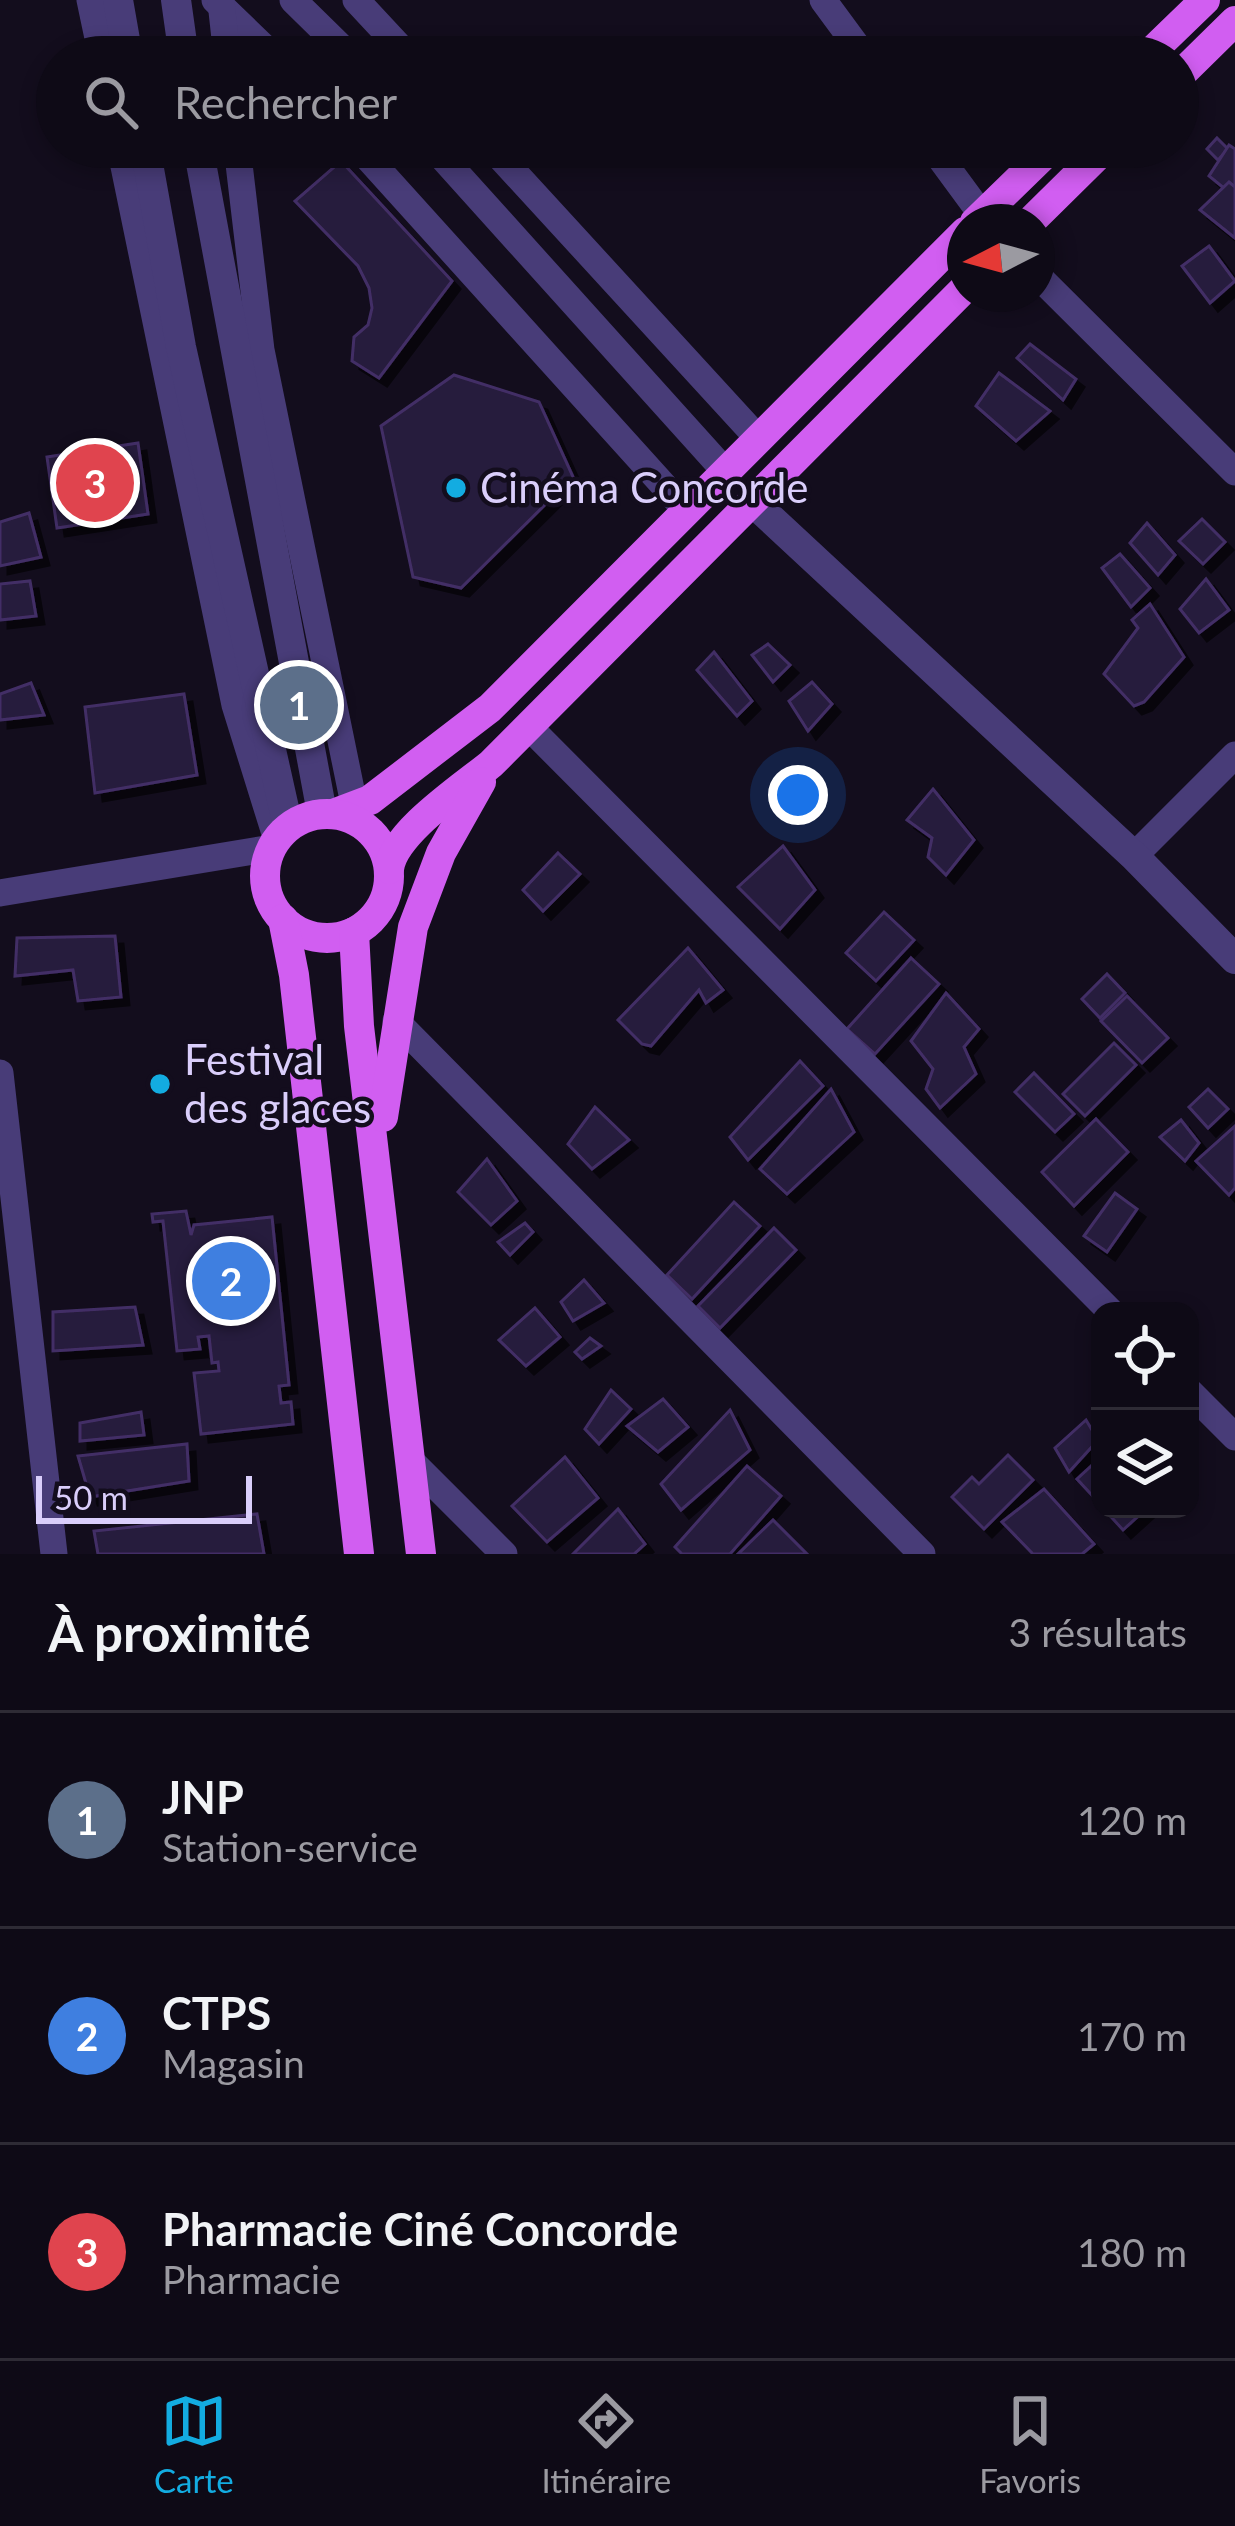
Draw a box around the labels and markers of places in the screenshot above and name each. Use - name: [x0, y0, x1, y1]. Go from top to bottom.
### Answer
- pin: 3: [56, 438, 134, 528]
- place label: Cinéma Concorde: [480, 462, 808, 512]
- marker: Cinéma Concorde: [443, 475, 469, 501]
- pin: 1: [260, 660, 338, 750]
- place label: Festival des glaces: [184, 1034, 371, 1132]
- marker: Festival des glaces: [147, 1071, 173, 1097]
- pin: 2: [192, 1236, 270, 1326]

